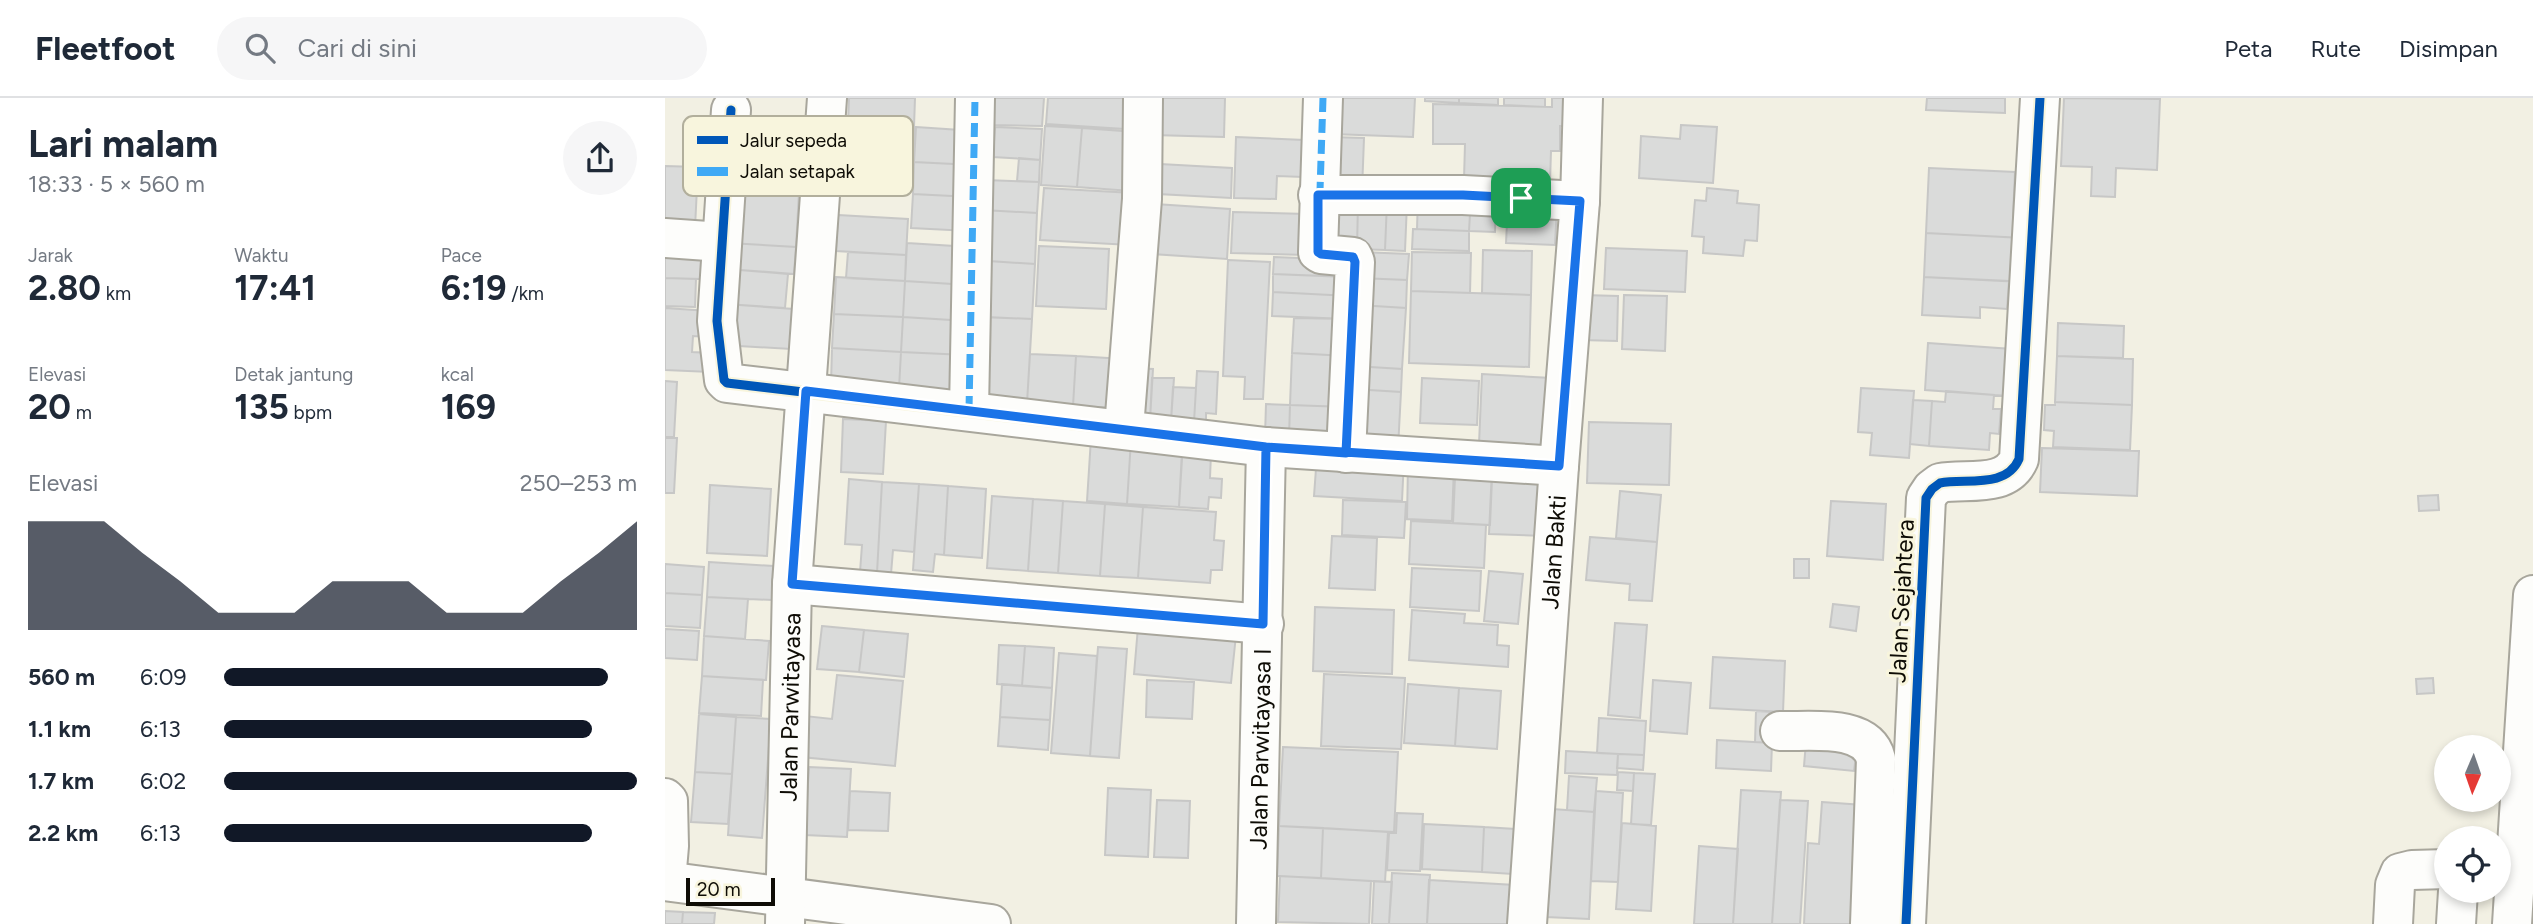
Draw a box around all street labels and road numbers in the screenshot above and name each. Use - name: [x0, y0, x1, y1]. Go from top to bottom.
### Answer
- street label: Jalan Bakti: [1535, 494, 1571, 610]
- street label: Jalan Sejahtera: [1882, 518, 1920, 684]
- street label: Jalan Parwitayasa: [773, 612, 806, 802]
- street label: Jalan Parwitayasa I: [1243, 648, 1276, 850]

